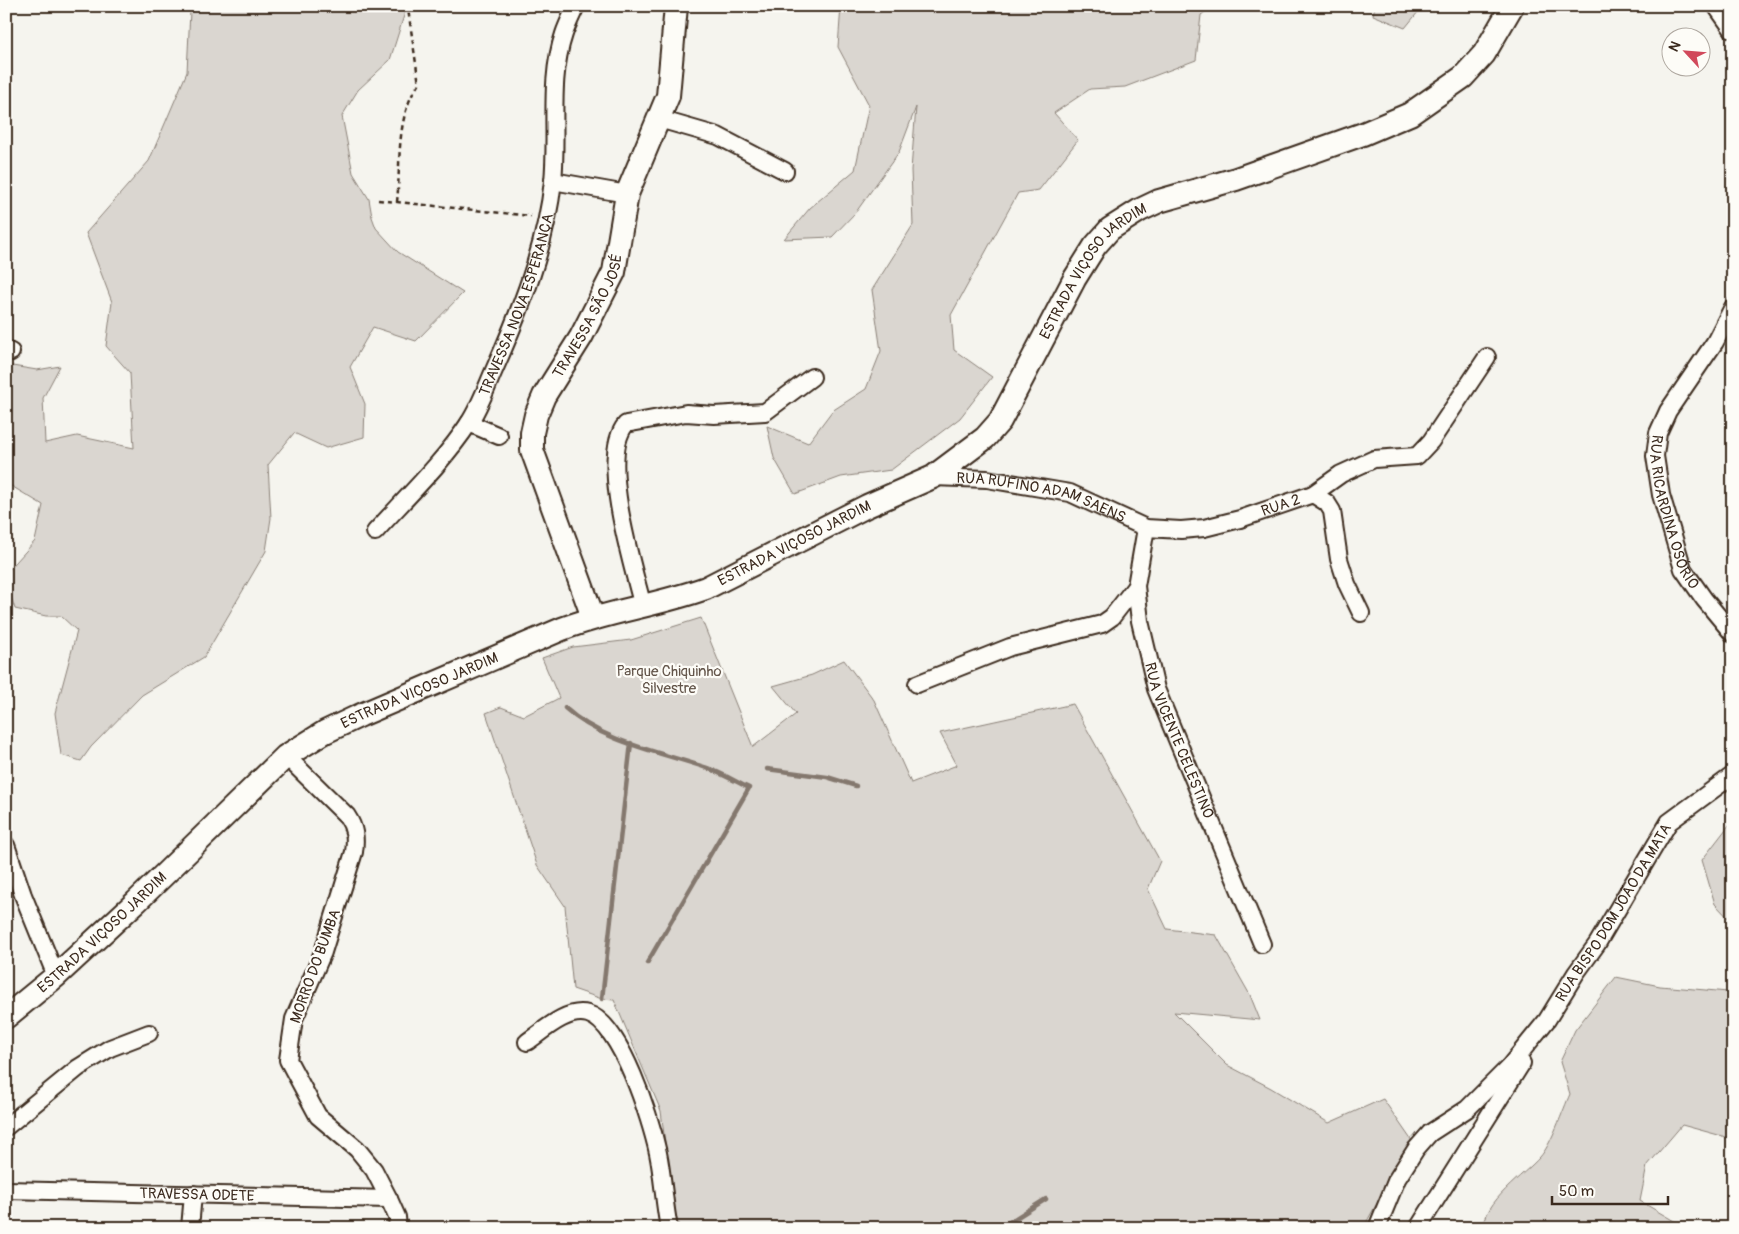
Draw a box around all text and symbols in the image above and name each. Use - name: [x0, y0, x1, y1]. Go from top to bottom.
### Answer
- north arrow: [1662, 28, 1712, 78]
- text: N: [1665, 39, 1684, 55]
- street label: ESTRADA VIÇOSO JARDIM: [1036, 199, 1150, 343]
- street label: TRAVESSA NOVA ESPERANÇA: [475, 212, 558, 399]
- street label: TRAVESSA SÃO JOSÉ: [549, 252, 627, 382]
- street label: RUA RICARDINA OSÓRIO: [1645, 434, 1703, 593]
- street label: RUA RUFINO ADAM SAENS: [956, 469, 1129, 527]
- street label: RUA 2: [1259, 490, 1303, 521]
- street label: ESTRADA VIÇOSO JARDIM: [715, 496, 874, 590]
- street label: ESTRADA VIÇOSO JARDIM: [338, 648, 501, 733]
- street label: RUA VICENTE CELESTINO: [1140, 661, 1218, 821]
- park label: Parque Chiquinho Silvestre: [616, 662, 722, 698]
- street label: RUA BISPO DOM JOÃO DA MATA: [1552, 820, 1676, 1005]
- street label: ESTRADA VIÇOSO JARDIM: [34, 868, 171, 997]
- street label: MORRO DO BUMBA: [286, 906, 345, 1026]
- scale bar: [1552, 1174, 1668, 1206]
- text: 50 m: [1559, 1182, 1594, 1201]
- street label: TRAVESSA ODETE: [139, 1184, 255, 1206]

